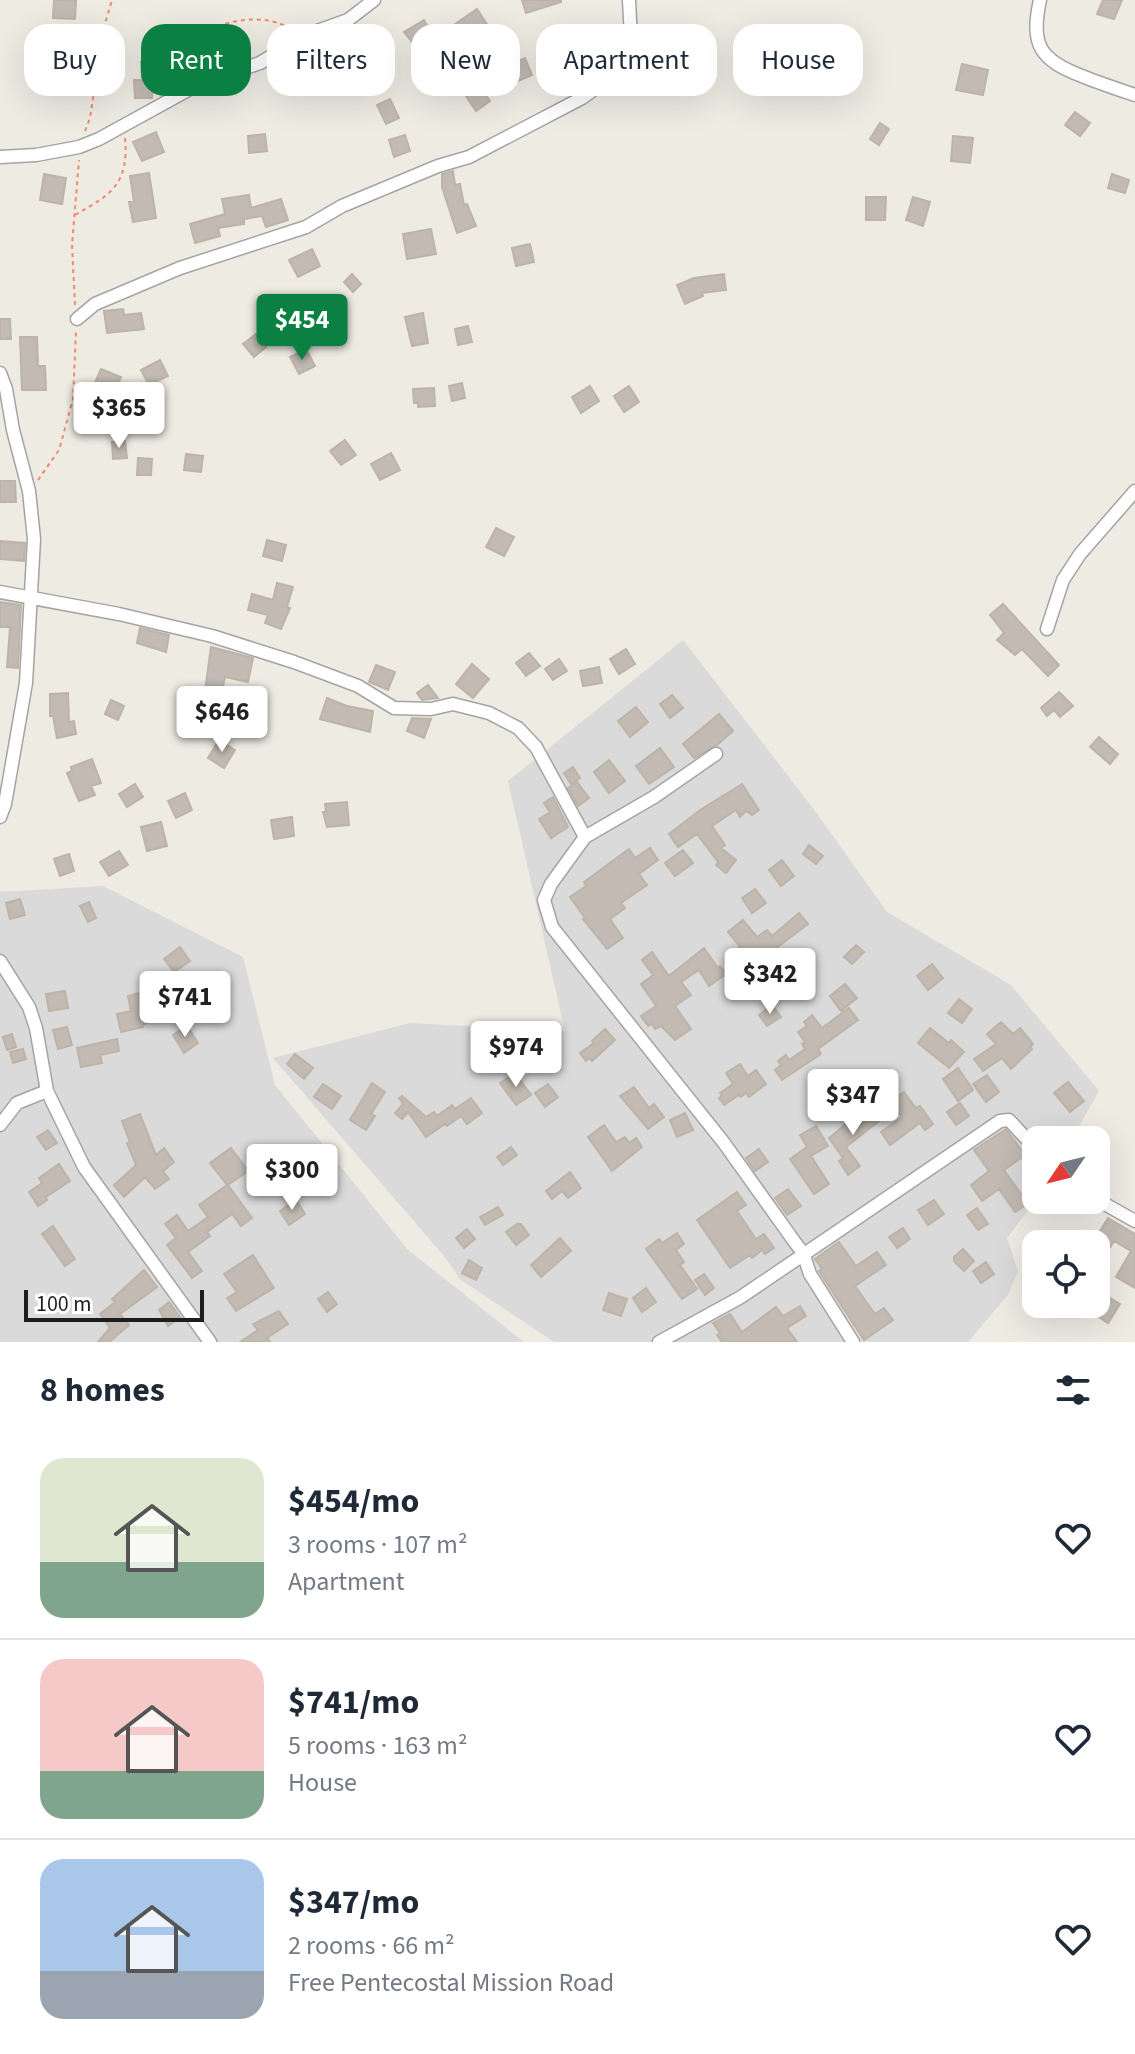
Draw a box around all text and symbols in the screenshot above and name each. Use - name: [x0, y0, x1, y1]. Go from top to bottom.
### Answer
- chip: Buy: [24, 24, 125, 96]
- chip: Rent: [141, 24, 251, 96]
- chip: Filters: [267, 24, 395, 96]
- chip: New: [411, 24, 520, 96]
- chip: Apartment: [536, 24, 717, 96]
- chip: House: [733, 24, 863, 96]
- pin: $454: [255, 294, 349, 362]
- text: $454: [275, 301, 329, 338]
- pin: $365: [72, 382, 166, 450]
- text: $365: [92, 389, 146, 426]
- pin: $646: [175, 686, 269, 754]
- text: $646: [195, 693, 249, 730]
- pin: $342: [723, 948, 817, 1016]
- text: $342: [743, 955, 797, 992]
- pin: $741: [138, 971, 232, 1039]
- text: $741: [158, 978, 212, 1015]
- pin: $974: [469, 1021, 563, 1089]
- text: $974: [489, 1028, 543, 1065]
- pin: $347: [806, 1069, 900, 1137]
- text: $347: [826, 1076, 880, 1113]
- north arrow: [1022, 1126, 1110, 1214]
- map controls: [1022, 1126, 1110, 1318]
- pin: $300: [245, 1144, 339, 1212]
- text: $300: [265, 1151, 319, 1188]
- button: locate: [1022, 1230, 1110, 1318]
- scale bar: [24, 1286, 204, 1322]
- text: 100 m: [36, 1288, 91, 1320]
- text: 8 homes: [40, 1366, 165, 1415]
- icon: filters: [1051, 1368, 1095, 1412]
- text: $454/mo: [288, 1477, 419, 1526]
- icon: home: [104, 1490, 200, 1586]
- icon: heart: [1051, 1516, 1095, 1560]
- text: 3 rooms · 107 m²: [288, 1526, 467, 1563]
- text: Apartment: [288, 1563, 405, 1600]
- text: $741/mo: [288, 1678, 419, 1727]
- icon: home: [104, 1691, 200, 1787]
- icon: heart: [1051, 1717, 1095, 1761]
- text: 5 rooms · 163 m²: [288, 1727, 467, 1764]
- text: House: [288, 1764, 357, 1801]
- text: $347/mo: [288, 1878, 419, 1927]
- icon: home: [104, 1891, 200, 1987]
- icon: heart: [1051, 1917, 1095, 1961]
- text: 2 rooms · 66 m²: [288, 1927, 455, 1964]
- text: Free Pentecostal Mission Road: [288, 1964, 614, 2001]

